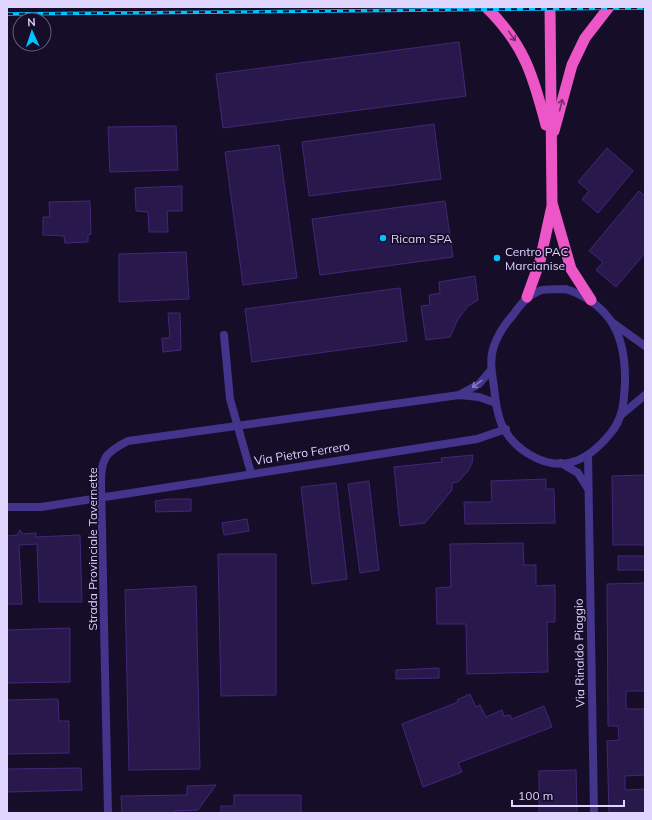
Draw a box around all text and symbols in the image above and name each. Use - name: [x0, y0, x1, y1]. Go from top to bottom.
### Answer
- north arrow: [12, 12, 52, 52]
- text: N: [27, 15, 36, 29]
- one-way arrow: [508, 30, 516, 41]
- one-way arrow: [558, 99, 566, 112]
- place label: Ricam SPA: [391, 231, 452, 246]
- marker: Ricam SPA: [378, 233, 388, 243]
- place label: Centro PAC Marcianise: [505, 244, 569, 273]
- marker: Centro PAC Marcianise: [492, 253, 502, 263]
- one-way arrow: [471, 380, 482, 388]
- street label: Via Pietro Ferrero: [253, 438, 351, 468]
- street label: Strada Provinciale Tavernette: [85, 467, 100, 631]
- street label: Via Rinaldo Piaggio: [571, 598, 587, 708]
- scale bar: [512, 782, 624, 808]
- text: 100 m: [518, 788, 553, 803]

